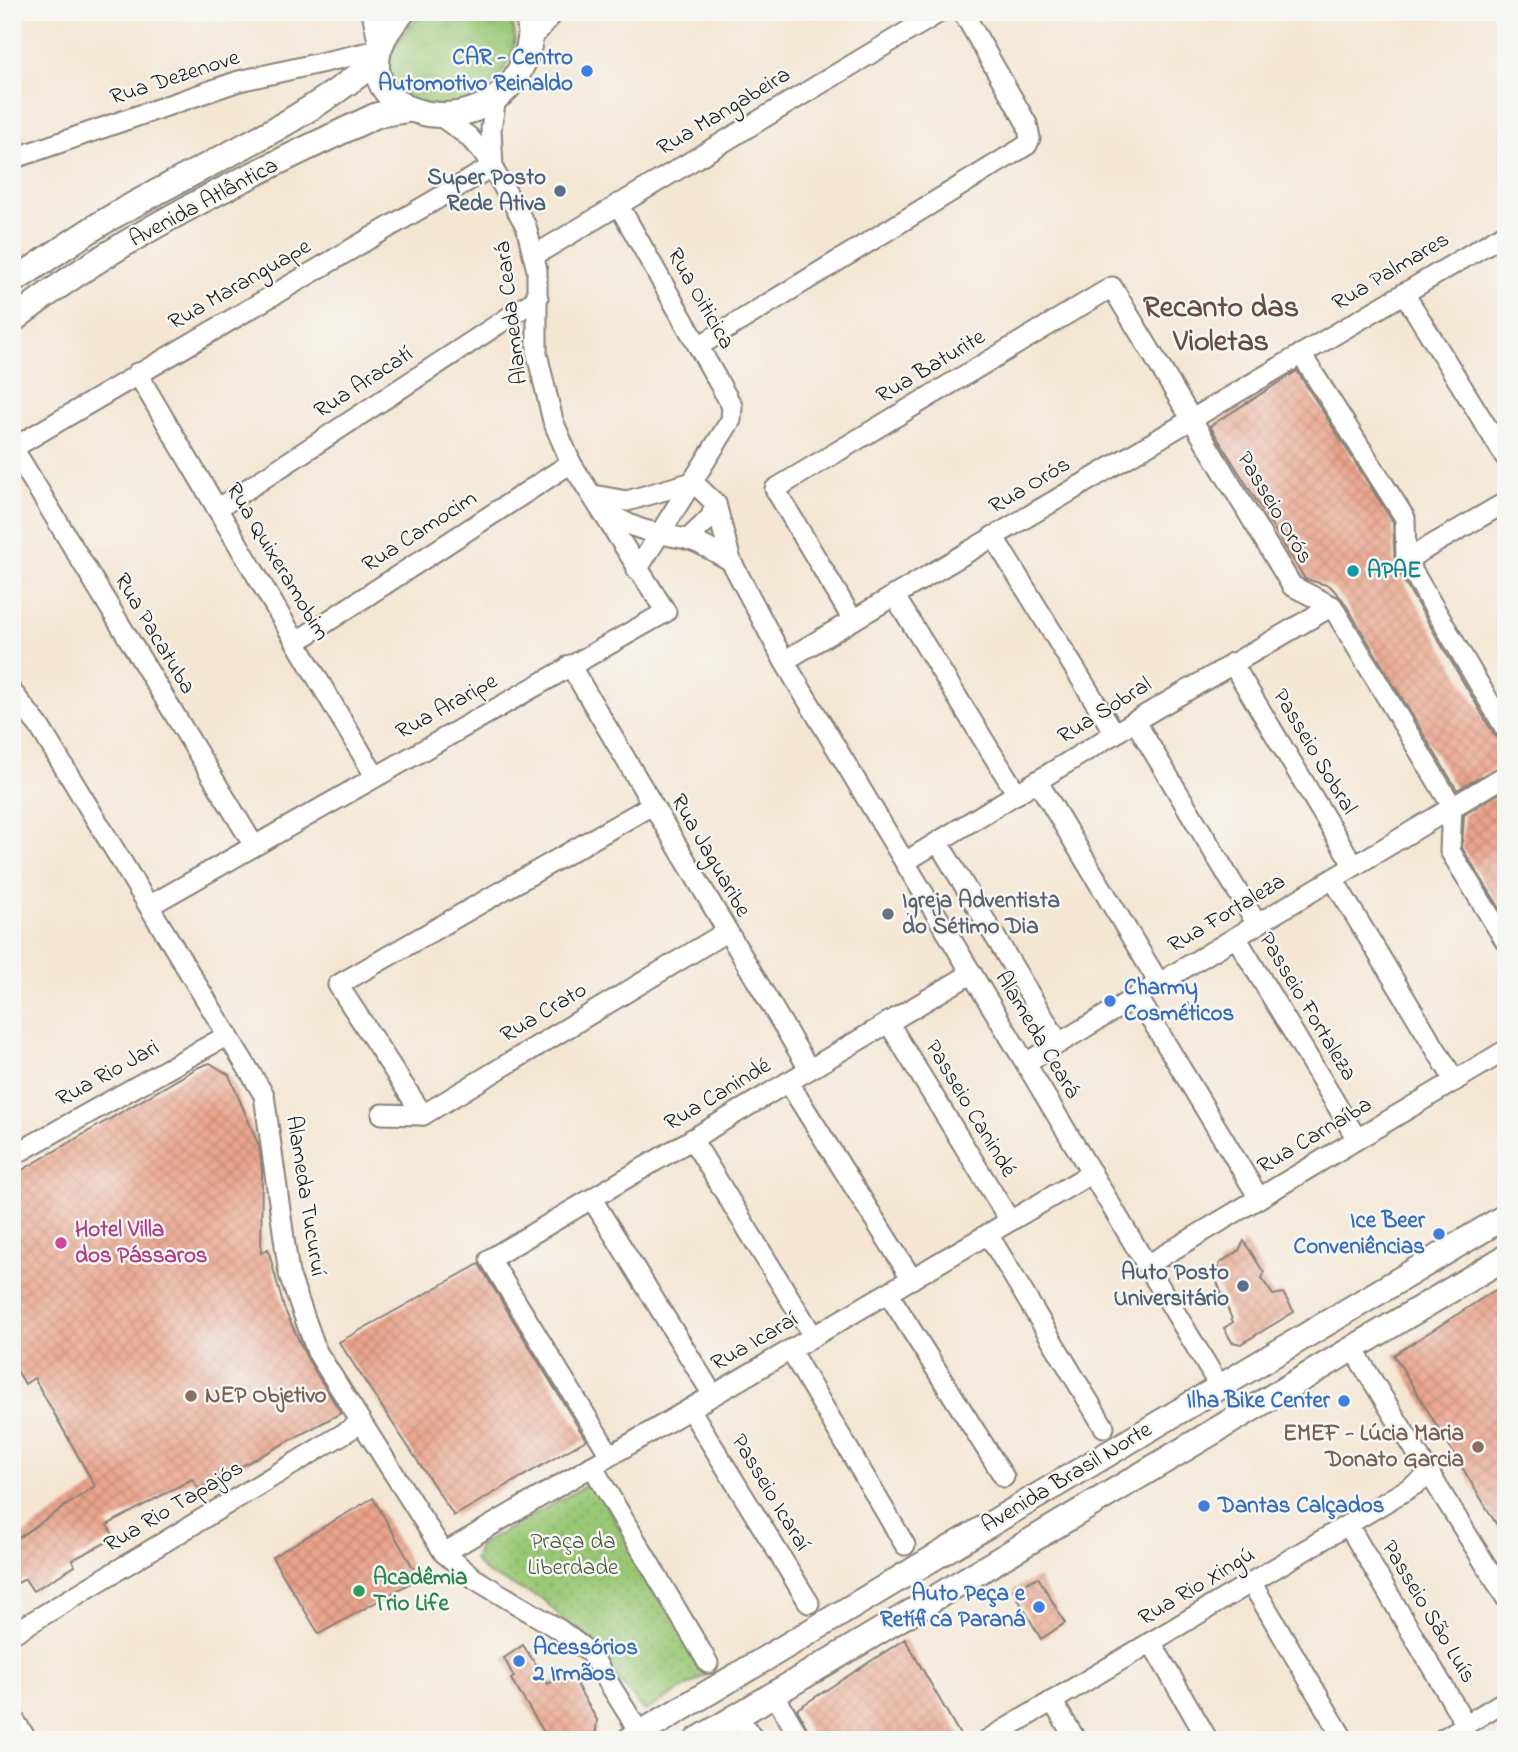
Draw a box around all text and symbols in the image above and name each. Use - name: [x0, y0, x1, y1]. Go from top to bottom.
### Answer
- street label: Rua Dezenove: [106, 41, 245, 114]
- place label: CAR - Centro Automotivo Reinaldo: [378, 42, 573, 101]
- street label: Rua Mangabeira: [651, 59, 798, 166]
- marker: CAR - Centro Automotivo Reinaldo: [579, 63, 595, 79]
- street label: Avenida Atlântica: [124, 150, 284, 256]
- place label: Super Posto Rede Ativa: [427, 162, 546, 221]
- marker: Super Posto Rede Ativa: [552, 183, 568, 199]
- street label: Rua Palmares: [1326, 224, 1456, 320]
- street label: Rua Maranguape: [163, 230, 319, 340]
- street label: Alameda Ceará: [487, 239, 537, 386]
- street label: Rua Oiticica: [658, 242, 742, 356]
- district label: Recanto das Violetas: [1143, 287, 1299, 365]
- street label: Rua Baturite: [870, 321, 992, 413]
- street label: Rua Aracatí: [308, 339, 420, 427]
- street label: Passeio Orós: [1227, 446, 1321, 570]
- street label: Rua Orós: [983, 449, 1077, 523]
- street label: Rua Quixeramobim: [217, 477, 337, 647]
- street label: Rua Camocim: [356, 482, 484, 582]
- place label: APAE: [1367, 555, 1421, 588]
- marker: APAE: [1345, 563, 1361, 579]
- street label: Rua Pacatuba: [105, 567, 203, 701]
- street label: Rua Araripe: [390, 665, 504, 749]
- street label: Rua Sobral: [1051, 669, 1159, 753]
- street label: Passeio Sobral: [1263, 683, 1365, 821]
- street label: Rua Jaguaribe: [661, 788, 759, 925]
- street label: Rua Fortaleza: [1162, 866, 1292, 962]
- place label: Igreja Adventista do Sétimo Dia: [902, 885, 1060, 944]
- marker: Igreja Adventista do Sétimo Dia: [880, 906, 896, 922]
- street label: Passeio Fortaleza: [1250, 926, 1364, 1088]
- street label: Alameda Ceará: [986, 965, 1088, 1105]
- place label: Charmy Cosméticos: [1124, 972, 1234, 1031]
- street label: Rua Crato: [494, 974, 594, 1052]
- marker: Charmy Cosméticos: [1102, 993, 1118, 1009]
- street label: Rua Rio Jari: [50, 1032, 166, 1116]
- street label: Passeio Canindé: [916, 1034, 1024, 1185]
- street label: Rua Canindé: [658, 1050, 778, 1140]
- street label: Rua Carnaíba: [1251, 1089, 1379, 1183]
- street label: Alameda Tucuruí: [276, 1113, 334, 1279]
- place label: Ice Beer Conveniências: [1294, 1205, 1426, 1264]
- place label: Hotel Villa dos Pássaros: [75, 1214, 208, 1273]
- marker: Ice Beer Conveniências: [1431, 1226, 1447, 1242]
- marker: Hotel Villa dos Pássaros: [53, 1235, 69, 1251]
- place label: Auto Posto Universitário: [1114, 1257, 1229, 1316]
- marker: Auto Posto Universitário: [1235, 1278, 1251, 1294]
- street label: Rua Icaraí: [705, 1304, 805, 1380]
- place label: NEP Objetivo: [205, 1380, 327, 1413]
- place label: Ilha Bike Center: [1186, 1385, 1331, 1418]
- marker: NEP Objetivo: [183, 1388, 199, 1404]
- marker: Ilha Bike Center: [1336, 1393, 1352, 1409]
- street label: Avenida Brasil Norte: [975, 1414, 1159, 1542]
- place label: EMEF - Lúcia Maria Donato Garcia: [1283, 1418, 1464, 1477]
- street label: Passeio Icaraí: [722, 1428, 818, 1558]
- marker: EMEF - Lúcia Maria Donato Garcia: [1470, 1439, 1486, 1455]
- street label: Rua Rio Tapajós: [98, 1452, 250, 1562]
- place label: Dantas Calçados: [1217, 1490, 1385, 1523]
- marker: Dantas Calçados: [1196, 1498, 1212, 1514]
- park label: Praça da Liberdade: [528, 1526, 619, 1585]
- street label: Passeio São Luís: [1372, 1534, 1484, 1690]
- street label: Rua Rio Xingú: [1132, 1539, 1262, 1636]
- place label: Acadêmia Trio Life: [373, 1562, 467, 1621]
- place label: Auto Peça e Retífica Paraná: [880, 1578, 1026, 1637]
- marker: Acadêmia Trio Life: [351, 1583, 367, 1599]
- marker: Auto Peça e Retífica Paraná: [1031, 1599, 1047, 1615]
- place label: Acessórios 2 Irmãos: [532, 1632, 638, 1691]
- marker: Acessórios 2 Irmãos: [511, 1653, 527, 1669]

